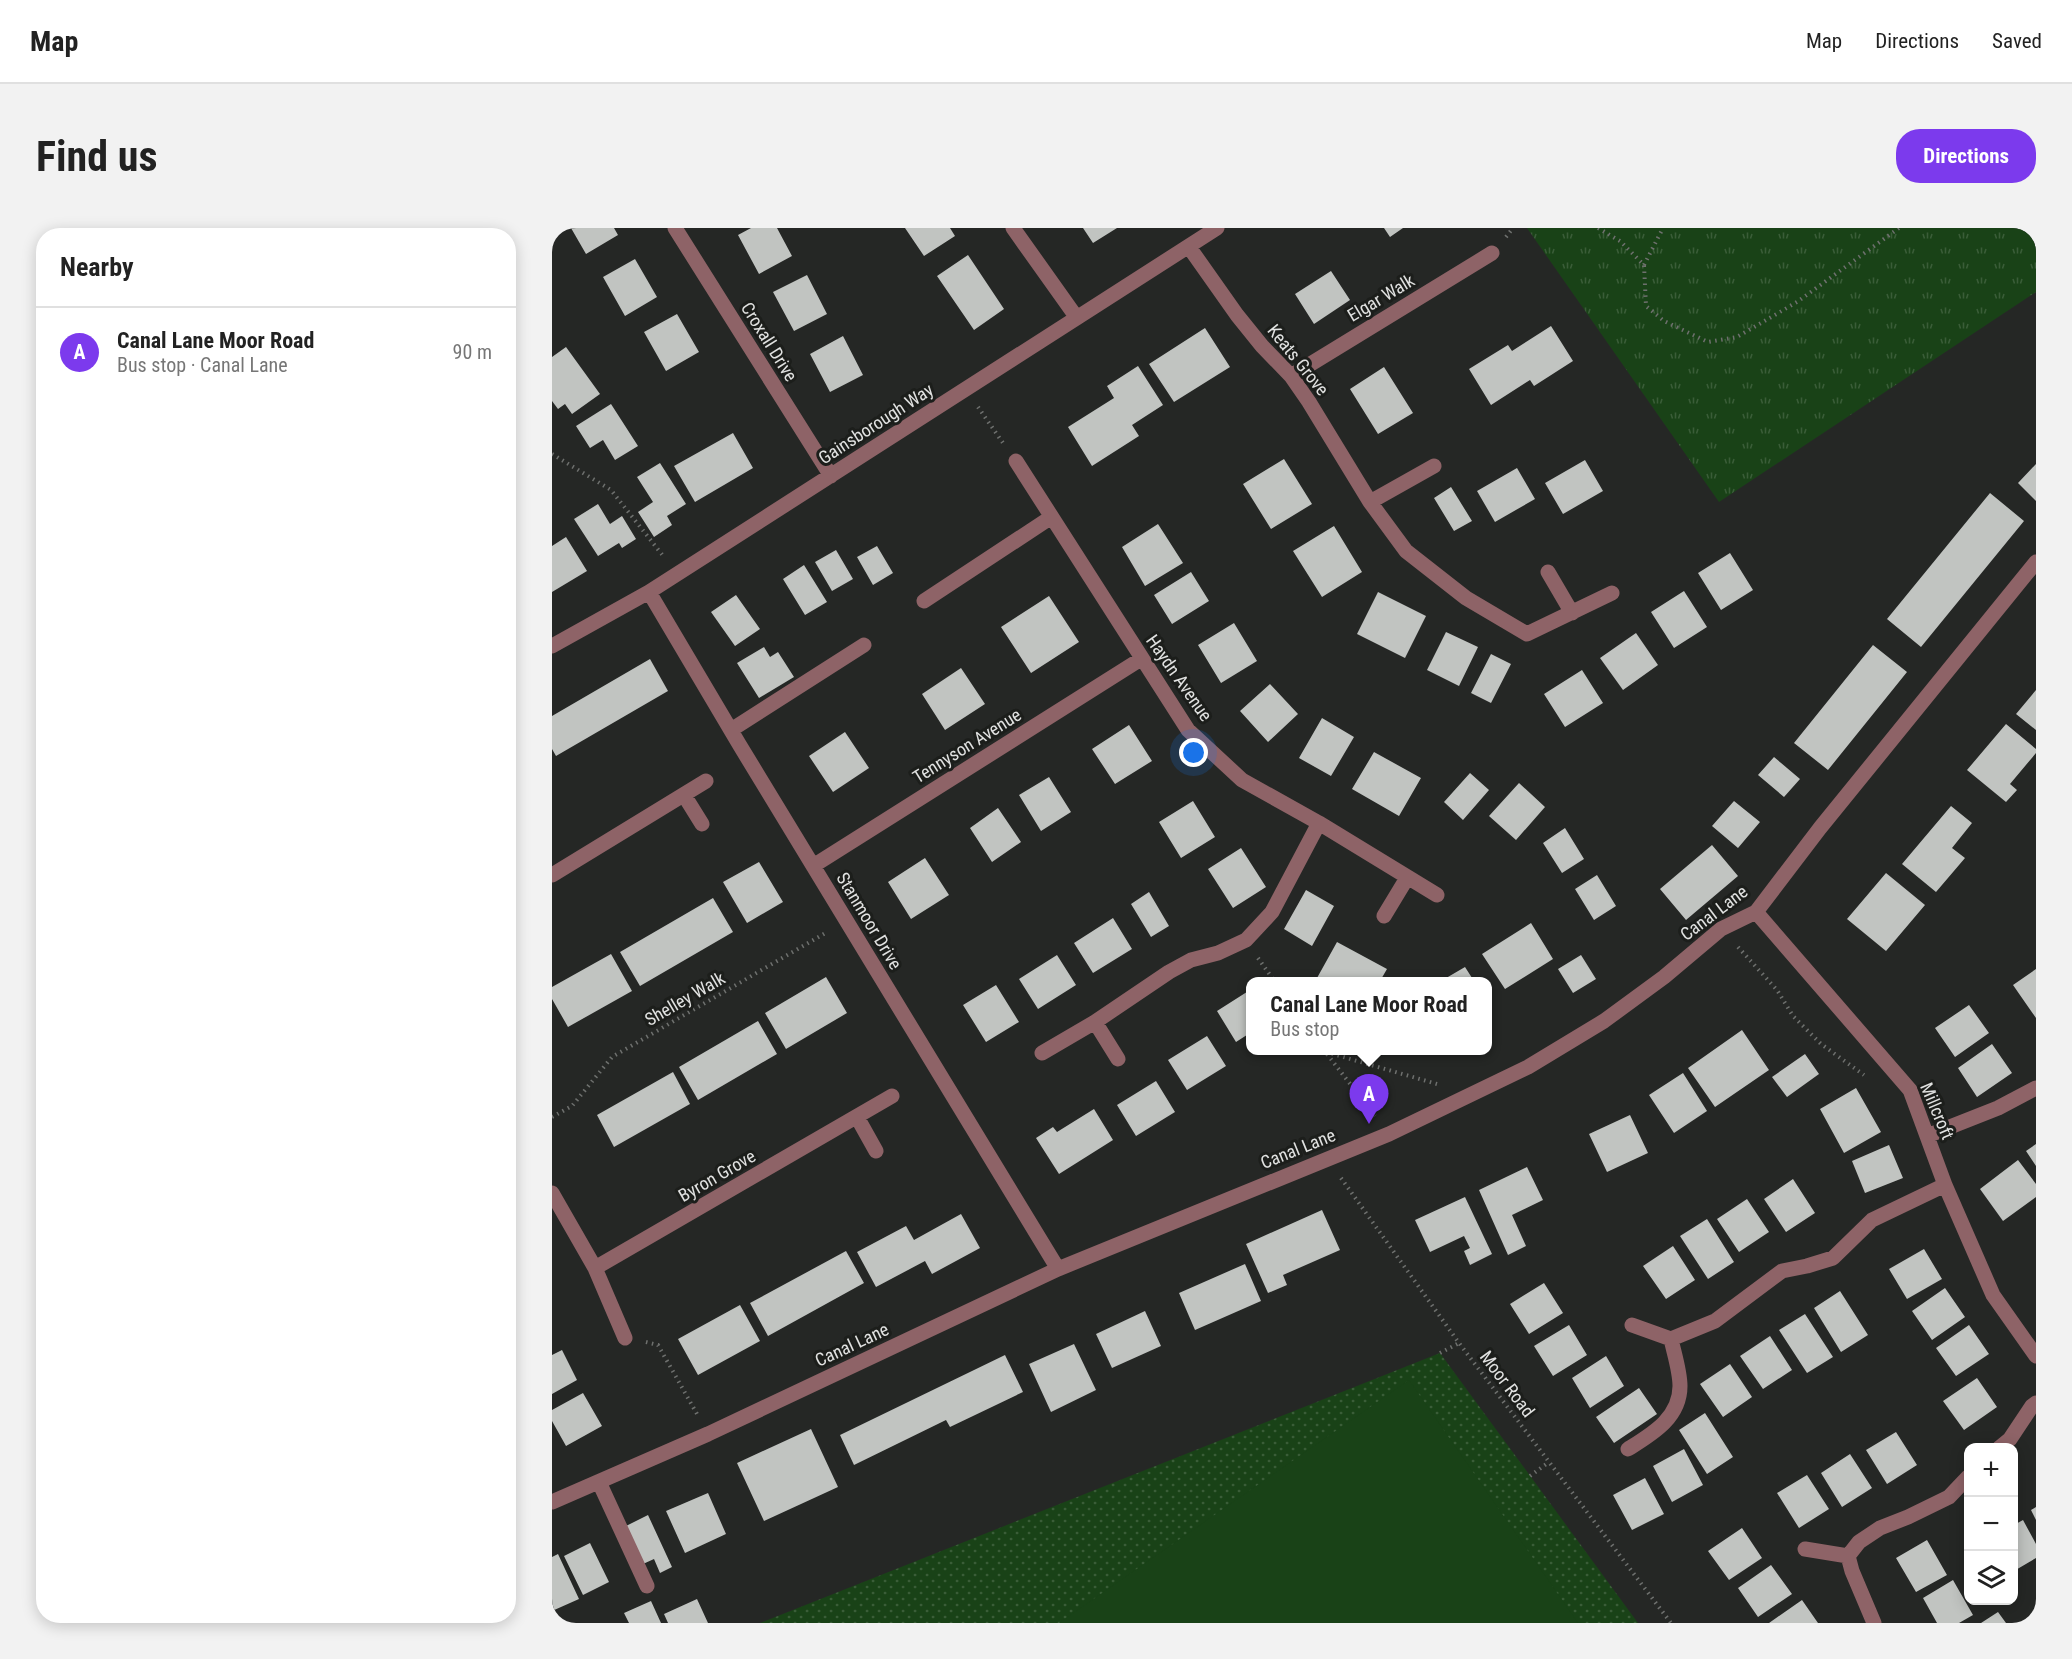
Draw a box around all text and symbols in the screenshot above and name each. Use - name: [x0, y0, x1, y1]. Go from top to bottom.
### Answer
- text: Map: [30, 25, 78, 58]
- text: Map: [1806, 29, 1842, 53]
- text: Directions: [1875, 29, 1959, 53]
- text: Saved: [1992, 29, 2042, 53]
- button: Directions: [1896, 129, 2036, 183]
- text: Find us: [36, 132, 157, 181]
- text: Nearby: [60, 252, 134, 282]
- street label: Elgar Walk: [1343, 269, 1418, 326]
- street label: Croxall Drive: [737, 298, 802, 385]
- street label: Keats Grove: [1263, 320, 1333, 399]
- text: Canal Lane Moor Road: [117, 328, 314, 353]
- text: A: [74, 340, 85, 364]
- text: 90 m: [453, 340, 492, 364]
- text: Bus stop · Canal Lane: [117, 353, 288, 377]
- street label: Gainsborough Way: [814, 378, 937, 468]
- street label: Haydn Avenue: [1142, 630, 1217, 725]
- street label: Tennyson Avenue: [909, 704, 1025, 787]
- your location: [1179, 738, 1208, 767]
- street label: Stanmoor Drive: [832, 869, 907, 973]
- street label: Canal Lane: [1676, 881, 1751, 945]
- street label: Shelley Walk: [641, 967, 729, 1030]
- popup: [1246, 977, 1492, 1055]
- text: Canal Lane Moor Road: [1270, 992, 1468, 1017]
- text: Bus stop: [1270, 1017, 1339, 1041]
- pin: A: [1350, 1074, 1388, 1124]
- street label: Millcroft: [1916, 1079, 1959, 1142]
- street label: Canal Lane: [1257, 1124, 1338, 1173]
- street label: Byron Grove: [675, 1145, 759, 1206]
- street label: Canal Lane: [812, 1318, 892, 1371]
- street label: Moor Road: [1476, 1346, 1539, 1421]
- map controls: [1964, 1443, 2018, 1605]
- button: +: [1964, 1443, 2018, 1497]
- button: −: [1964, 1497, 2018, 1551]
- button: layers: [1964, 1551, 2018, 1605]

